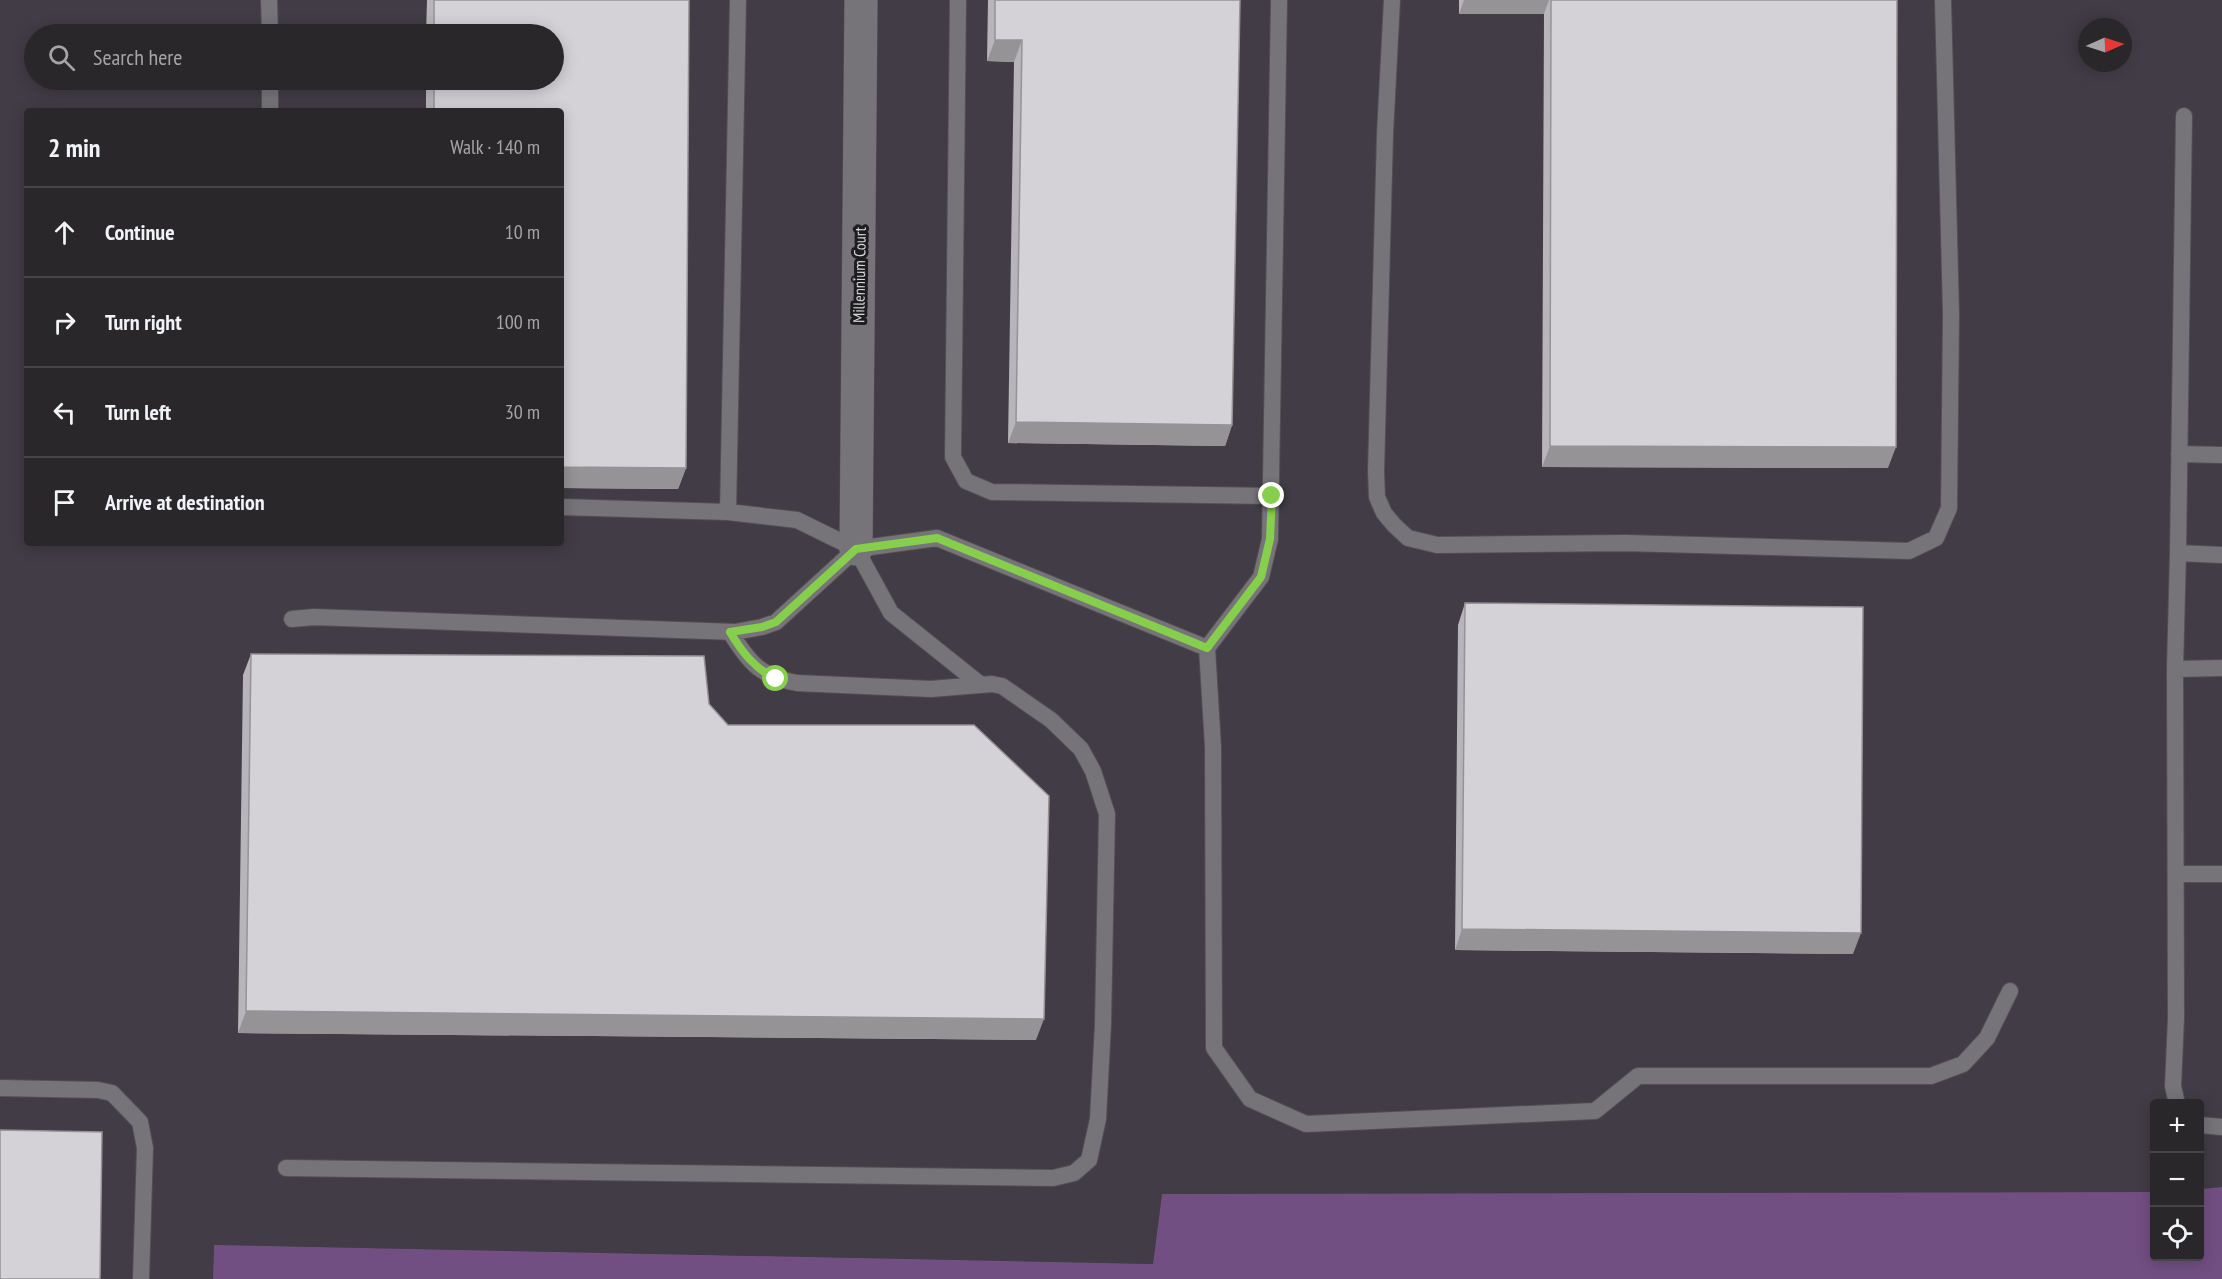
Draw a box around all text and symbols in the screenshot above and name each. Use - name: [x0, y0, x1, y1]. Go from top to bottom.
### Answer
- north arrow: [2078, 18, 2132, 72]
- search box: [24, 24, 564, 90]
- icon: search: [45, 41, 78, 74]
- text: Search here: [93, 43, 182, 71]
- text: 2 min: [48, 131, 101, 164]
- text: Walk · 140 m: [450, 134, 540, 160]
- icon: ahead: [48, 216, 81, 249]
- text: Continue: [105, 218, 175, 246]
- text: 10 m: [505, 219, 540, 245]
- street label: Millennium Court: [848, 226, 870, 323]
- icon: right: [48, 306, 81, 339]
- text: Turn right: [105, 308, 182, 336]
- text: 100 m: [496, 309, 540, 335]
- icon: left: [48, 396, 81, 429]
- text: Turn left: [105, 398, 171, 426]
- text: 30 m: [505, 399, 540, 425]
- route end: [1258, 482, 1284, 508]
- icon: arrive: [48, 486, 81, 519]
- text: Arrive at destination: [105, 488, 265, 516]
- route start: [762, 665, 788, 691]
- map controls: [2150, 1099, 2204, 1261]
- button: +: [2150, 1099, 2204, 1153]
- button: −: [2150, 1153, 2204, 1207]
- button: locate: [2150, 1207, 2204, 1261]

